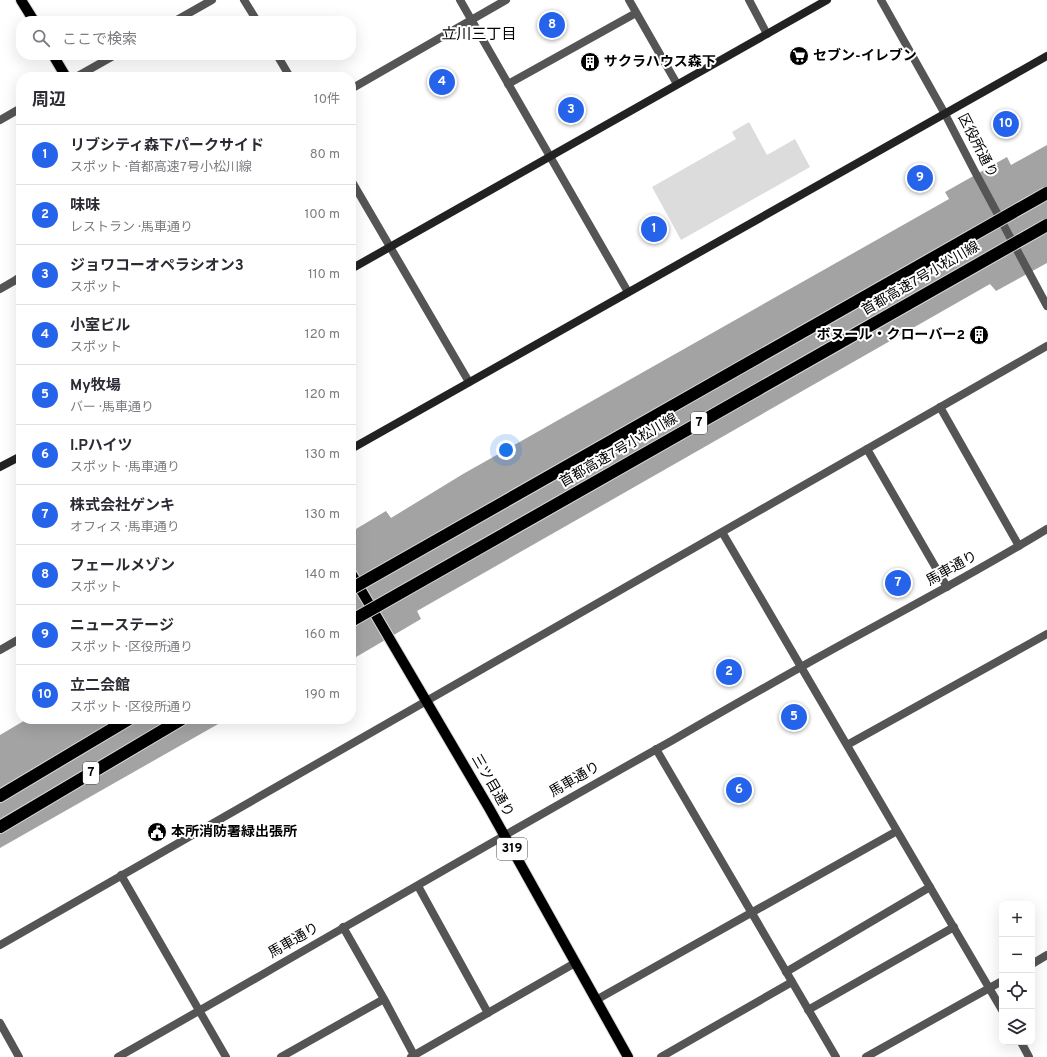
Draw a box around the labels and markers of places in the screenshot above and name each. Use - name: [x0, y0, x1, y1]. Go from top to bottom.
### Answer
- pin: 8: [539, 10, 565, 40]
- supermarket icon: セブン-イレブン: [788, 45, 810, 67]
- place label: セブン-イレブン: [813, 47, 917, 65]
- building icon: サクラハウス森下: [579, 51, 601, 73]
- place label: サクラハウス森下: [604, 54, 716, 71]
- pin: 4: [429, 67, 455, 97]
- pin: 3: [558, 95, 584, 125]
- pin: 10: [993, 109, 1019, 139]
- pin: 9: [907, 163, 933, 193]
- pin: 1: [641, 214, 667, 244]
- building icon: ボヌール・クローバー2: [968, 324, 990, 346]
- place label: ボヌール・クローバー2: [817, 327, 965, 344]
- pin: 7: [885, 568, 911, 598]
- pin: 2: [716, 657, 742, 687]
- pin: 5: [781, 702, 807, 732]
- pin: 6: [726, 775, 752, 805]
- public building icon: 本所消防署緑出張所: [146, 821, 168, 843]
- place label: 本所消防署緑出張所: [171, 824, 297, 841]

